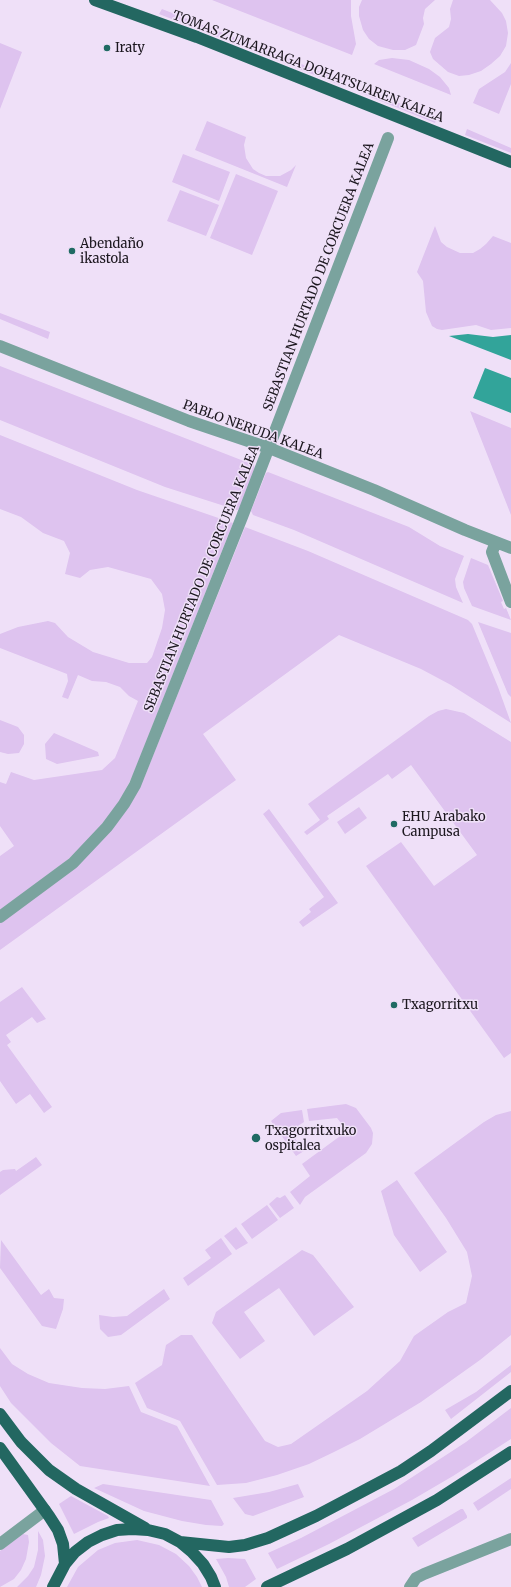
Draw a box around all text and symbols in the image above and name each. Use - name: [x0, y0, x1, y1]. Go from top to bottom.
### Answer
- street label: TOMAS ZUMARRAGA DOHATSUAREN KALEA: [170, 8, 446, 126]
- place label: Iraty: [115, 40, 145, 56]
- marker: Iraty: [102, 43, 112, 53]
- street label: SEBASTIAN HURTADO DE CORCUERA KALEA: [260, 140, 378, 414]
- place label: Abendaño ikastola: [80, 236, 144, 267]
- marker: Abendaño ikastola: [67, 246, 77, 256]
- street label: PABLO NERUDA KALEA: [181, 397, 325, 463]
- street label: SEBASTIAN HURTADO DE CORCUERA KALEA: [141, 443, 263, 715]
- place label: EHU Arabako Campusa: [402, 809, 486, 840]
- marker: EHU Arabako Campusa: [389, 819, 399, 829]
- place label: Txagorritxu: [402, 997, 478, 1013]
- marker: Txagorritxu: [389, 1000, 399, 1010]
- place label: Txagorritxuko ospitalea: [265, 1123, 356, 1154]
- marker: Txagorritxuko ospitalea: [250, 1132, 262, 1144]

